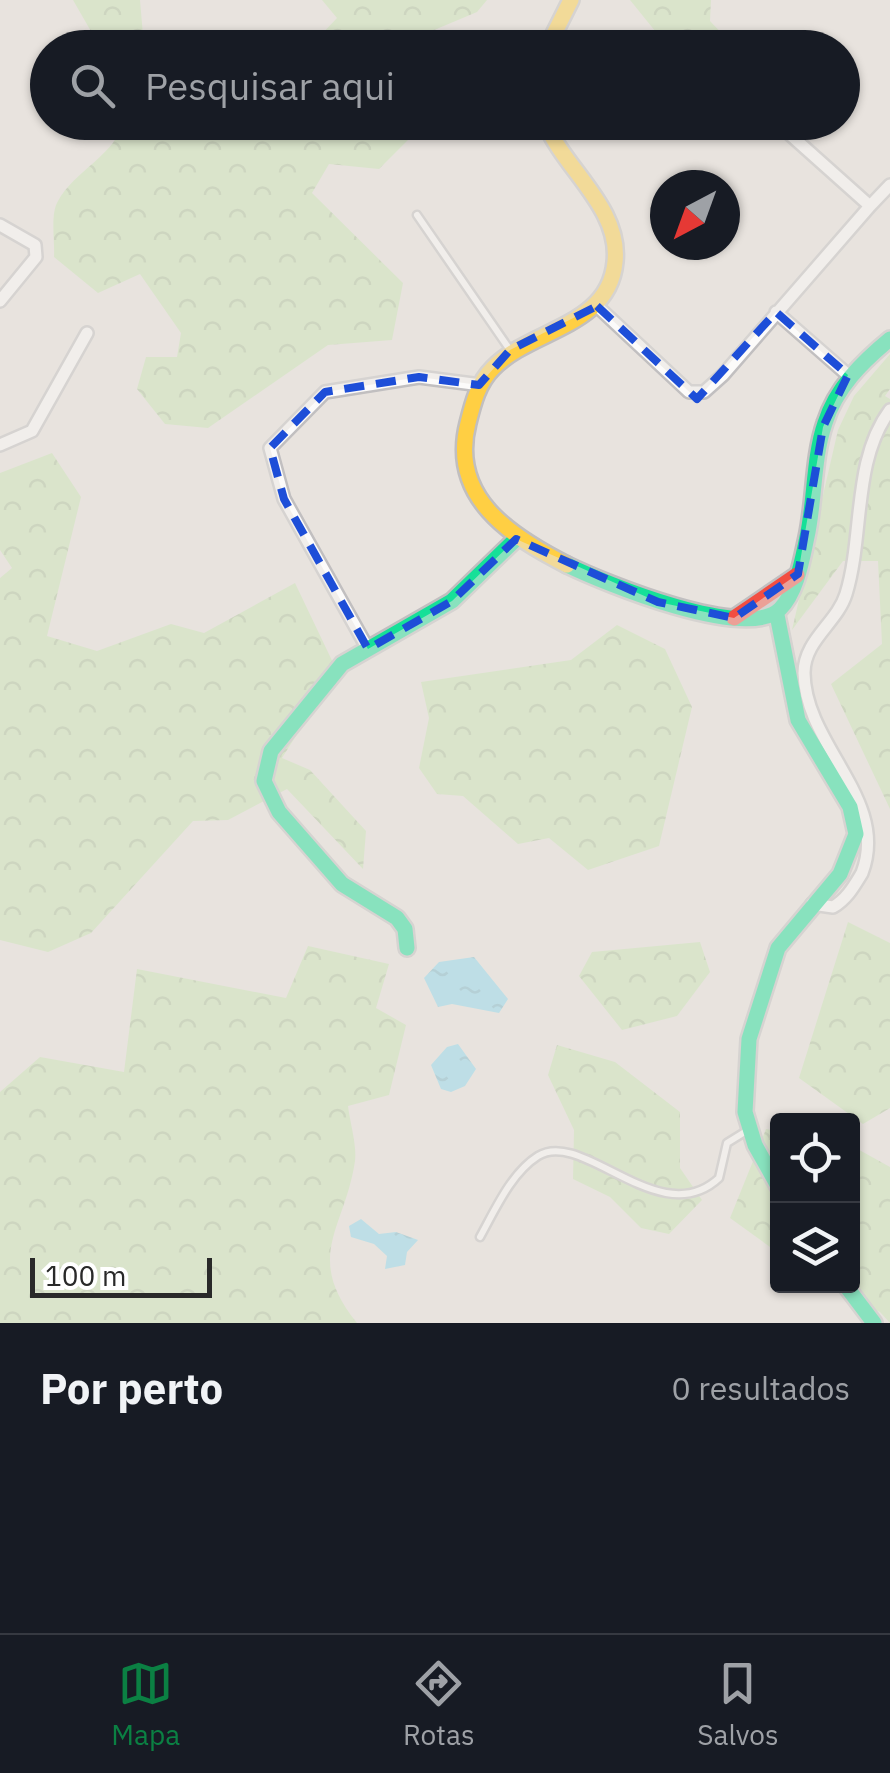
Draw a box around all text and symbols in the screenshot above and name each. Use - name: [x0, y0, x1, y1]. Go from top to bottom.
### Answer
- search box: [30, 30, 860, 140]
- icon: search: [65, 58, 120, 113]
- text: Pesquisar aqui: [145, 61, 395, 110]
- north arrow: [650, 170, 740, 260]
- map controls: [770, 1113, 860, 1293]
- button: locate: [770, 1113, 860, 1203]
- button: layers: [770, 1203, 860, 1293]
- scale bar: [30, 1253, 212, 1298]
- text: 100 m: [45, 1257, 126, 1294]
- text: Por perto: [40, 1361, 223, 1416]
- text: 0 resultados: [671, 1367, 850, 1409]
- tab: Mapa: [111, 1656, 180, 1753]
- tab: Rotas: [403, 1656, 475, 1753]
- tab: Salvos: [697, 1656, 779, 1753]

